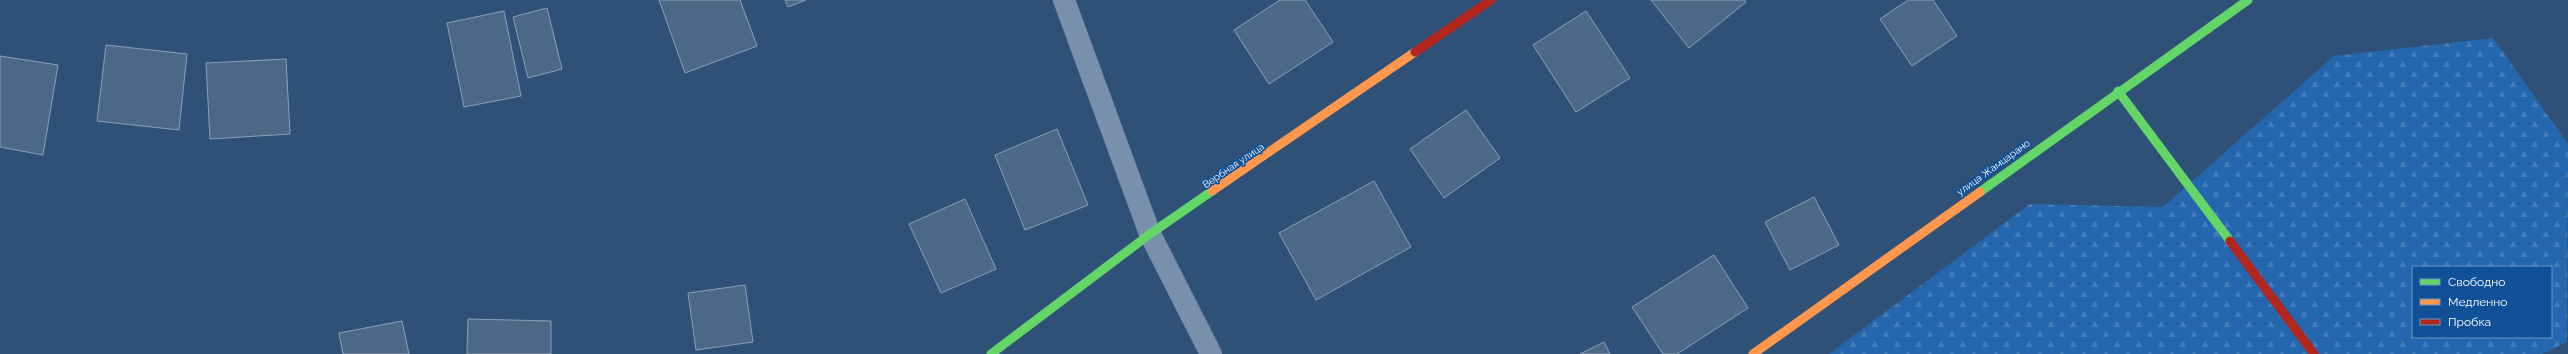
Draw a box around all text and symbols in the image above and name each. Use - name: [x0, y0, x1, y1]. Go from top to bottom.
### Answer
- street label: улица Жамцарано: [1955, 137, 2032, 198]
- street label: Вербная улица: [1200, 141, 1266, 190]
- legend: [2412, 266, 2552, 338]
- text: Свободно: [2448, 275, 2505, 289]
- text: Медленно: [2448, 295, 2507, 309]
- text: Пробка: [2448, 315, 2491, 329]

